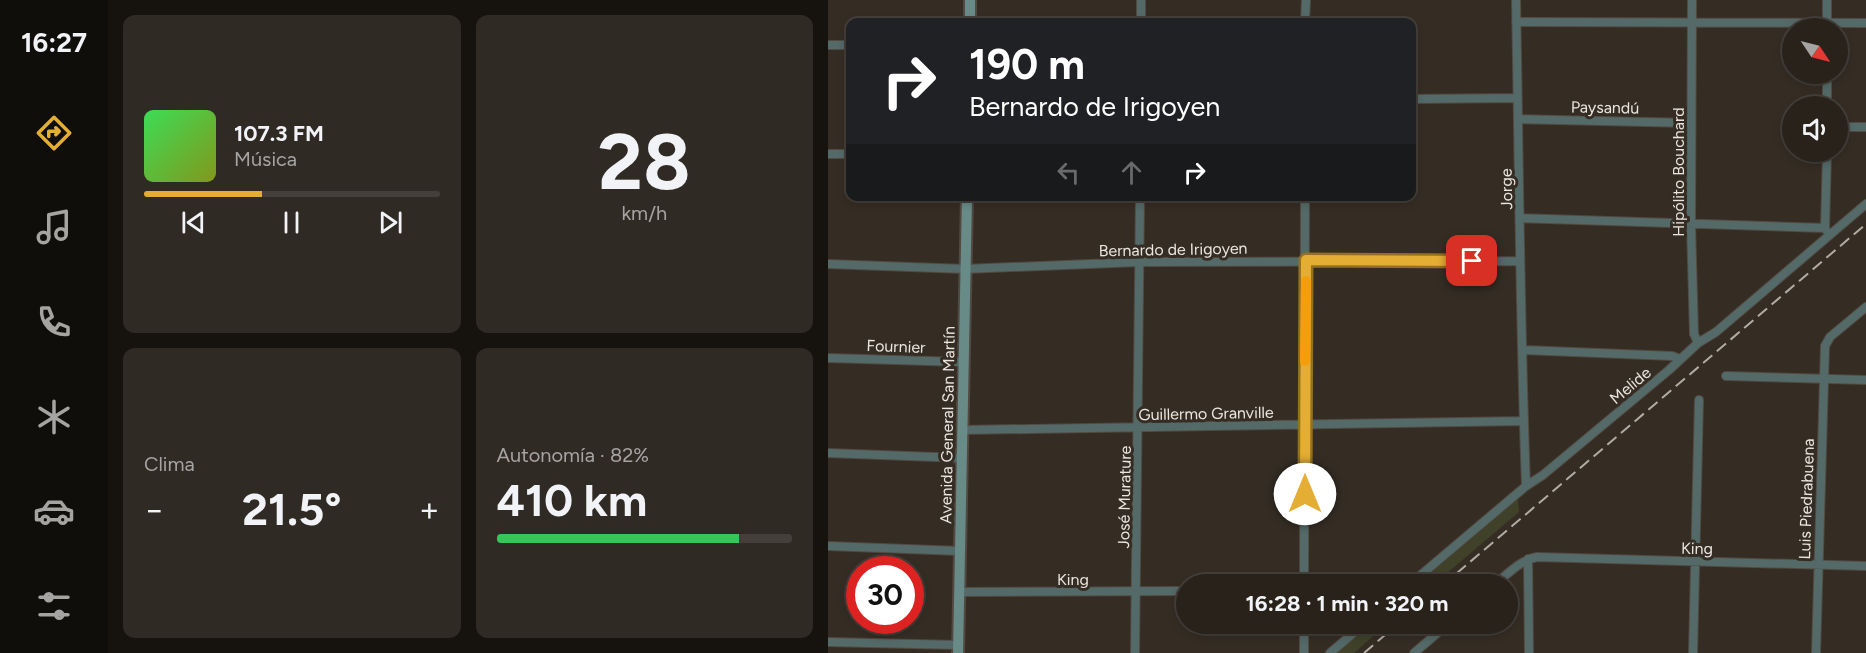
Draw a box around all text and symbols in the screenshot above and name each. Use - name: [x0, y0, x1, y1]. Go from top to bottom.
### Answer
- north arrow: [1782, 18, 1848, 84]
- map controls: [1782, 18, 1848, 162]
- text: 16:27: [21, 26, 87, 59]
- text: 190 m: [969, 39, 1085, 90]
- icon: right: [870, 42, 948, 120]
- text: Bernardo de Irigoyen: [969, 90, 1220, 123]
- button: sound: [1782, 96, 1848, 162]
- street label: Paysandú: [1571, 97, 1639, 118]
- street label: Hipólito Bouchard: [1669, 107, 1688, 237]
- icon: directions: [33, 112, 75, 154]
- text: 28: [598, 115, 691, 209]
- text: 107.3 FM: [234, 120, 324, 147]
- text: Música: [234, 147, 297, 171]
- icon: left: [1052, 156, 1085, 189]
- icon: ahead: [1115, 156, 1148, 189]
- icon: right: [1178, 156, 1211, 189]
- street label: Jorge: [1497, 168, 1516, 210]
- text: km/h: [621, 201, 667, 225]
- icon: music: [33, 206, 75, 248]
- icon: previous: [177, 206, 210, 239]
- icon: pause: [275, 206, 308, 239]
- icon: next: [374, 206, 407, 239]
- pin: [1446, 235, 1497, 286]
- street label: Bernardo de Irigoyen: [1098, 239, 1248, 260]
- icon: arrive: [1455, 244, 1488, 277]
- icon: phone: [33, 301, 75, 343]
- street label: Avenida General San Martín: [936, 326, 959, 524]
- street label: Fournier: [866, 336, 926, 357]
- street label: Melide: [1606, 363, 1655, 408]
- icon: climate: [33, 396, 75, 438]
- street label: Guillermo Granville: [1138, 403, 1274, 424]
- street label: Luis Piedrabuena: [1795, 438, 1818, 560]
- text: Autonomía · 82%: [497, 443, 649, 467]
- street label: José Murature: [1114, 445, 1135, 549]
- text: Clima: [144, 452, 195, 476]
- position arrow: [1273, 462, 1337, 526]
- text: 410 km: [497, 473, 647, 527]
- text: 21.5°: [242, 482, 341, 536]
- icon: car: [33, 490, 75, 532]
- text: −: [144, 490, 165, 529]
- text: +: [419, 490, 440, 529]
- street label: King: [1681, 539, 1713, 558]
- speed limit sign: 30: [846, 556, 924, 634]
- street label: King: [1057, 570, 1089, 589]
- icon: filters: [33, 585, 75, 627]
- text: 16:28 · 1 min · 320 m: [1246, 590, 1448, 617]

